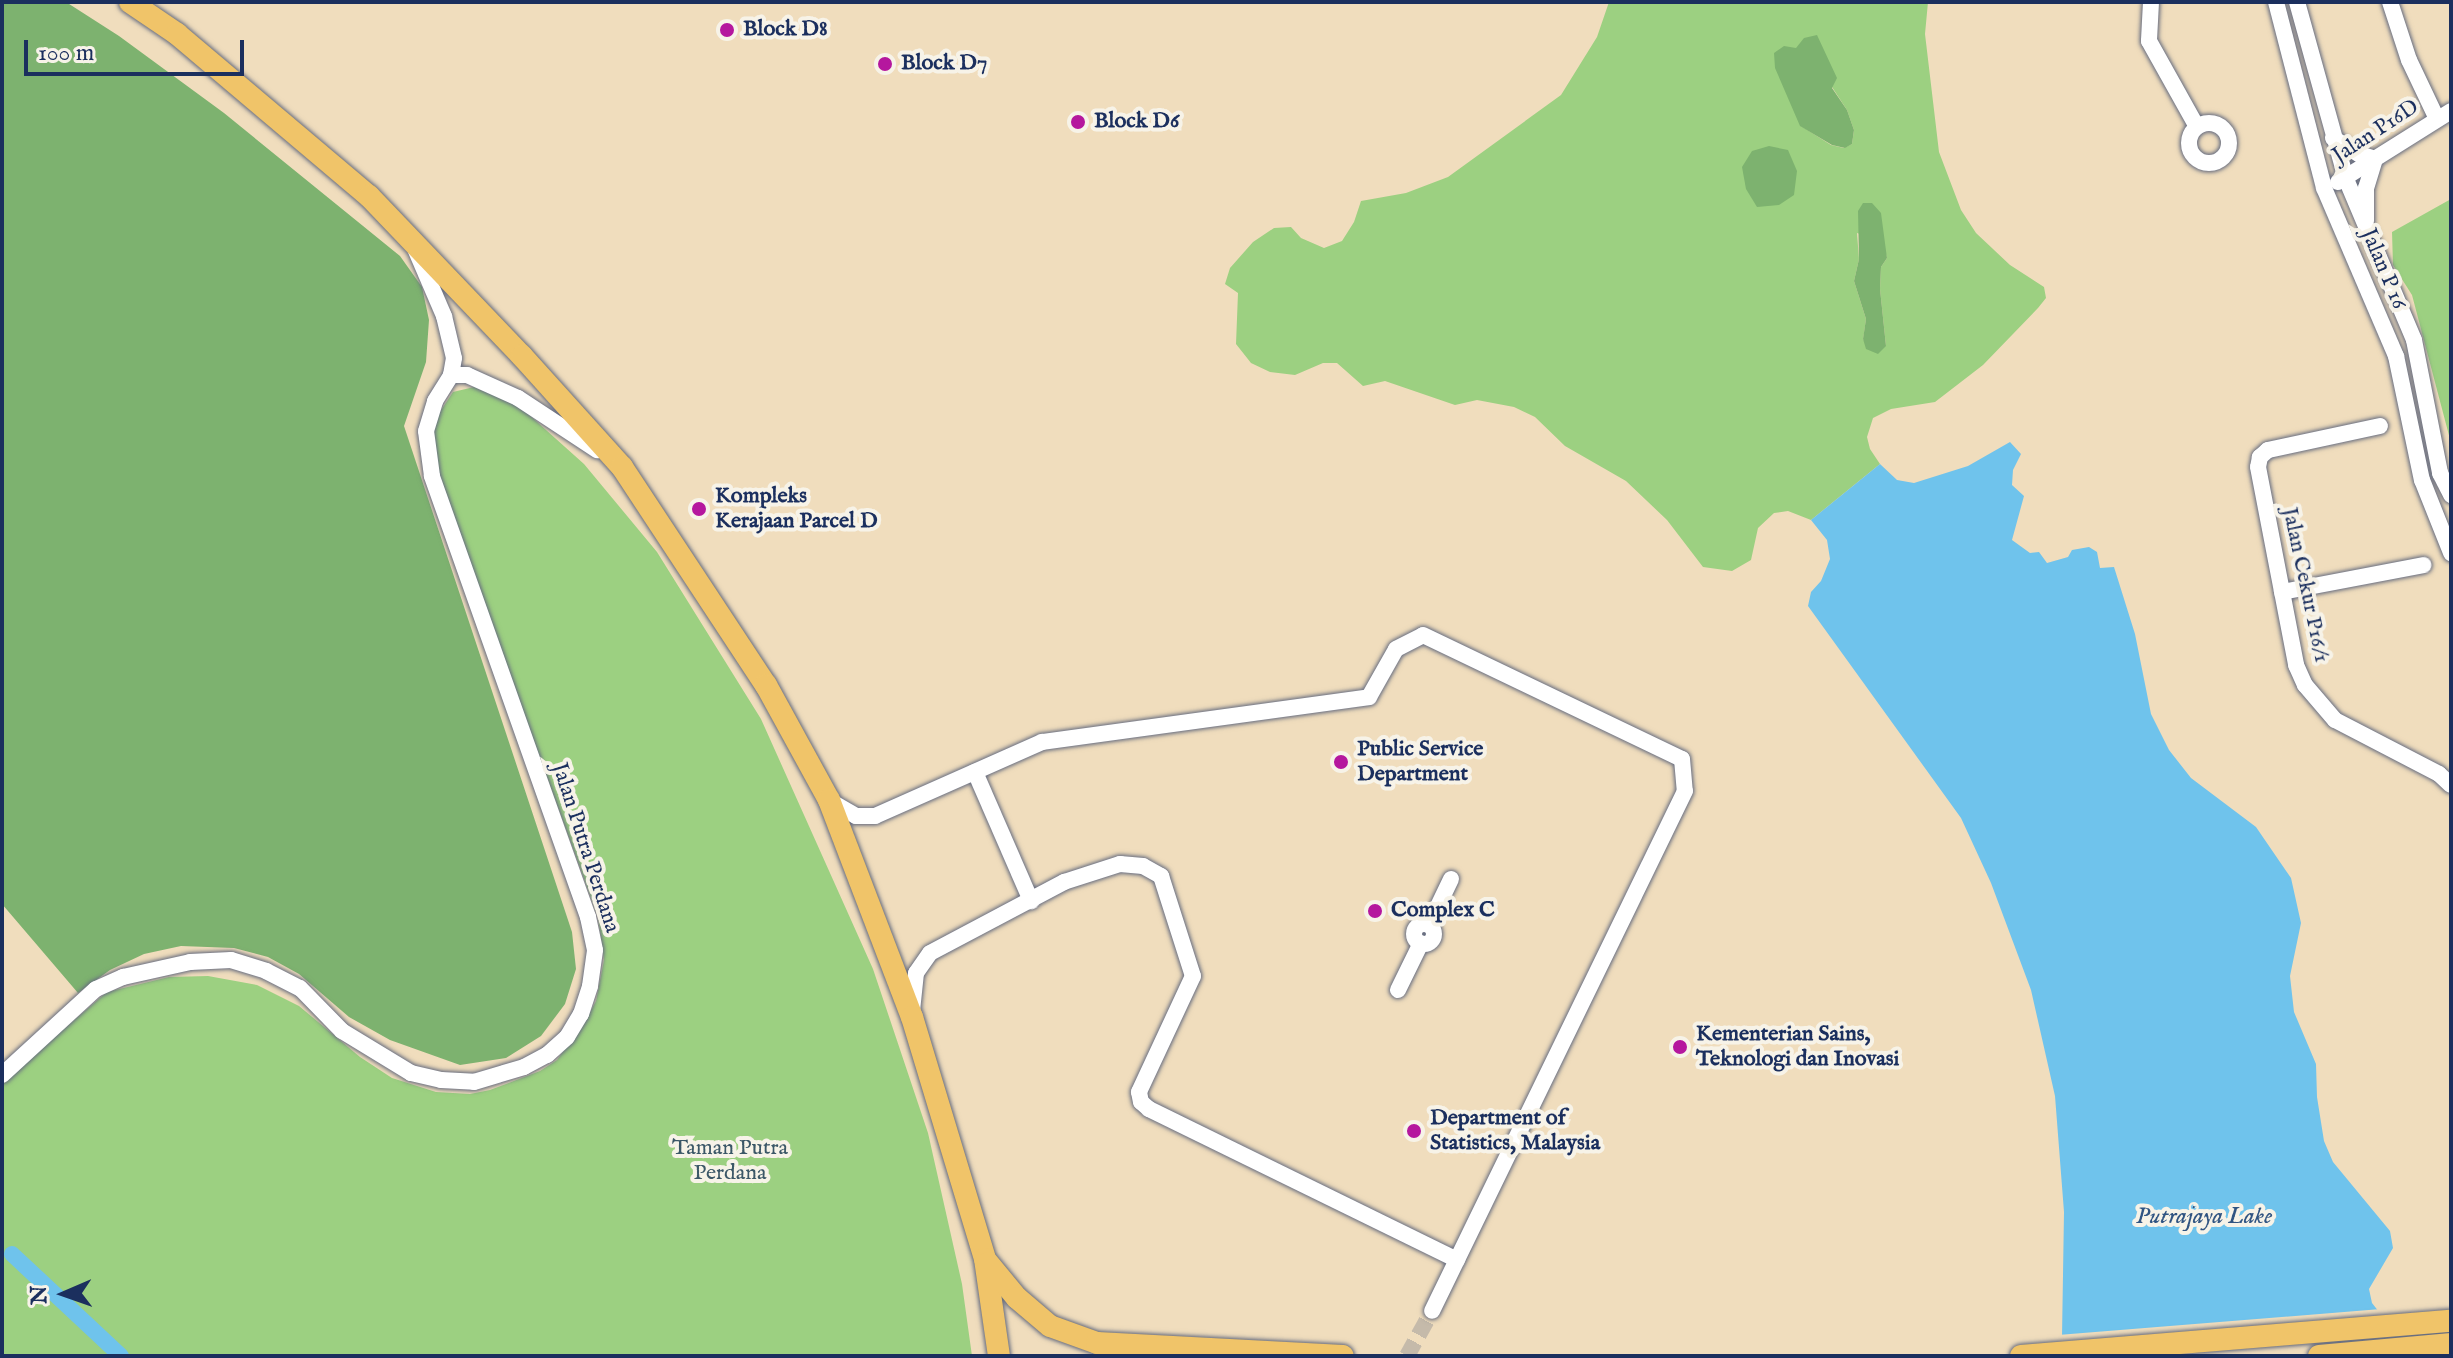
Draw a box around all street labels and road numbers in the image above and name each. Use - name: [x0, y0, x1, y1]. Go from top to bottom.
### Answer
- street label: Jalan P16D: [2328, 94, 2424, 170]
- street label: Jalan P 16: [2354, 225, 2412, 313]
- street label: Jalan Cekur P16/1: [2276, 505, 2334, 665]
- street label: Jalan Putra Perdana: [545, 760, 625, 936]

